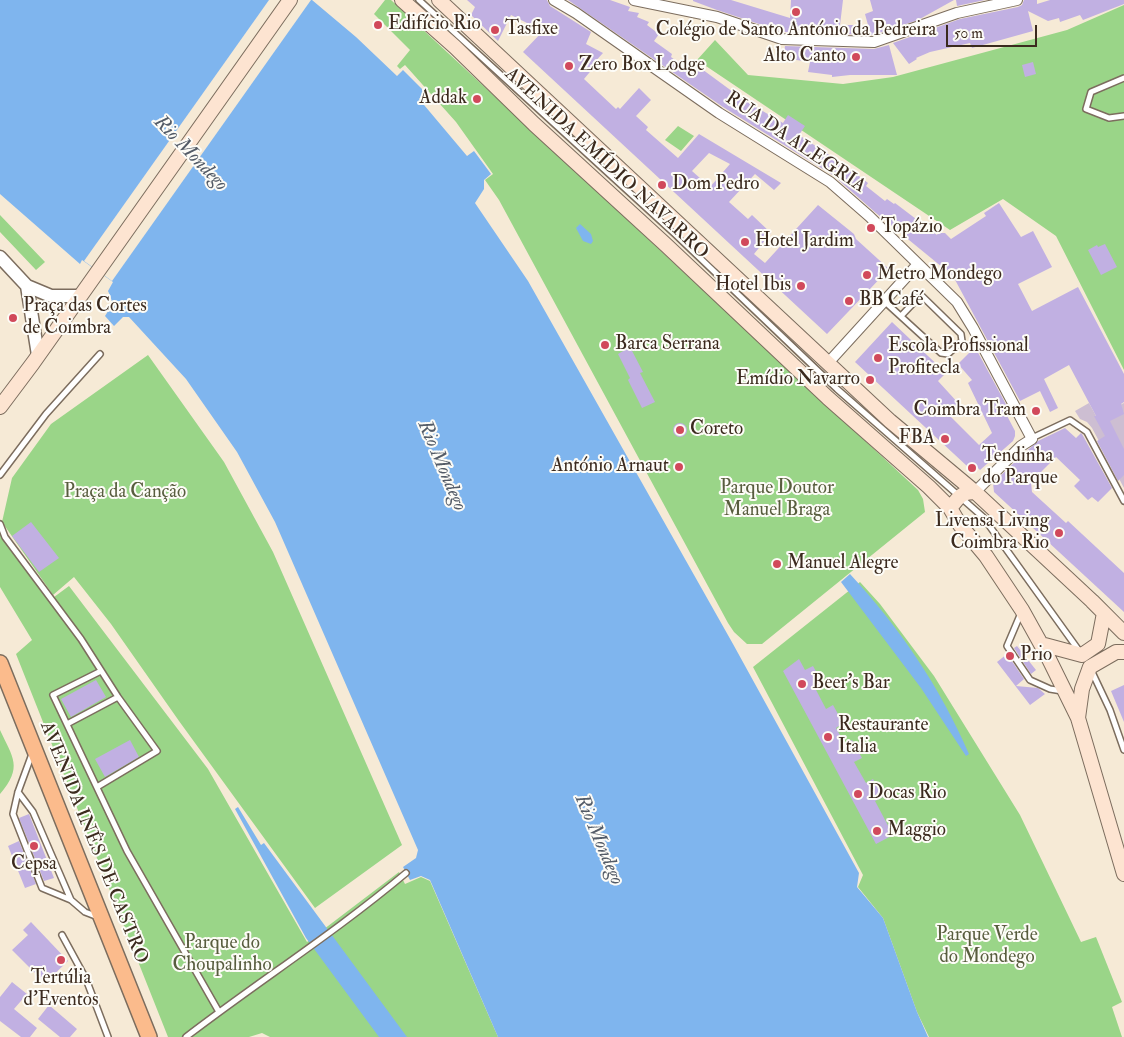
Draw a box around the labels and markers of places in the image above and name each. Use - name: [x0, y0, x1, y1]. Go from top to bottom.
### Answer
- marker: Colégio de Santo António da Pedreira: [790, 6, 802, 18]
- place label: Edifício Rio: [388, 14, 481, 36]
- marker: Edifício Rio: [372, 19, 384, 31]
- place label: Tasfixe: [505, 19, 558, 41]
- place label: Colégio de Santo António da Pedreira: [656, 20, 936, 42]
- marker: Tasfixe: [489, 24, 501, 36]
- place label: Alto Canto: [763, 46, 846, 68]
- marker: Alto Canto: [850, 51, 862, 63]
- place label: Zero Box Lodge: [579, 55, 705, 77]
- marker: Zero Box Lodge: [563, 60, 575, 72]
- place label: Addak: [419, 88, 467, 110]
- marker: Addak: [471, 93, 483, 105]
- place label: Dom Pedro: [672, 174, 759, 196]
- marker: Dom Pedro: [656, 179, 668, 191]
- place label: Topázio: [881, 217, 943, 239]
- marker: Topázio: [865, 222, 877, 234]
- place label: Hotel Jardim: [755, 231, 854, 253]
- marker: Hotel Jardim: [739, 236, 751, 248]
- place label: Metro Mondego: [877, 264, 1002, 286]
- marker: Metro Mondego: [861, 269, 873, 281]
- place label: Hotel Ibis: [715, 275, 791, 297]
- marker: Hotel Ibis: [795, 280, 807, 292]
- place label: BB Café: [859, 290, 923, 312]
- marker: BB Café: [843, 295, 855, 307]
- place label: Praça das Cortes de Coimbra: [23, 296, 147, 340]
- marker: Praça das Cortes de Coimbra: [7, 312, 19, 324]
- place label: Barca Serrana: [615, 334, 720, 356]
- place label: Escola Profissional Profitecla: [888, 336, 1029, 380]
- marker: Barca Serrana: [599, 339, 611, 351]
- marker: Escola Profissional Profitecla: [872, 352, 884, 364]
- place label: Emídio Navarro: [736, 369, 860, 391]
- marker: Emídio Navarro: [864, 374, 876, 386]
- place label: Coimbra Tram: [913, 400, 1026, 422]
- marker: Coimbra Tram: [1030, 405, 1042, 417]
- place label: Coreto: [690, 419, 743, 441]
- marker: Coreto: [674, 424, 686, 436]
- place label: FBA: [899, 428, 935, 450]
- marker: FBA: [939, 433, 951, 445]
- place label: Tendinha do Parque: [982, 446, 1058, 490]
- place label: António Arnaut: [551, 456, 669, 478]
- marker: António Arnaut: [673, 461, 685, 473]
- marker: Tendinha do Parque: [966, 462, 978, 474]
- place label: Livensa Living Coimbra Rio: [935, 511, 1049, 555]
- marker: Livensa Living Coimbra Rio: [1053, 527, 1065, 539]
- place label: Manuel Alegre: [787, 553, 899, 575]
- marker: Manuel Alegre: [771, 558, 783, 570]
- place label: Prio: [1020, 645, 1052, 667]
- marker: Prio: [1004, 650, 1016, 662]
- place label: Beer's Bar: [812, 673, 890, 695]
- marker: Beer's Bar: [796, 678, 808, 690]
- place label: Restaurante Italia: [838, 715, 928, 759]
- marker: Restaurante Italia: [822, 731, 834, 743]
- place label: Docas Rio: [868, 783, 946, 805]
- marker: Docas Rio: [852, 788, 864, 800]
- place label: Maggio: [887, 820, 946, 842]
- marker: Maggio: [871, 825, 883, 837]
- marker: Cepsa: [28, 840, 40, 852]
- place label: Cepsa: [11, 854, 57, 876]
- marker: Tertúlia d’Eventos: [55, 954, 67, 966]
- place label: Tertúlia d’Eventos: [24, 968, 98, 1012]

